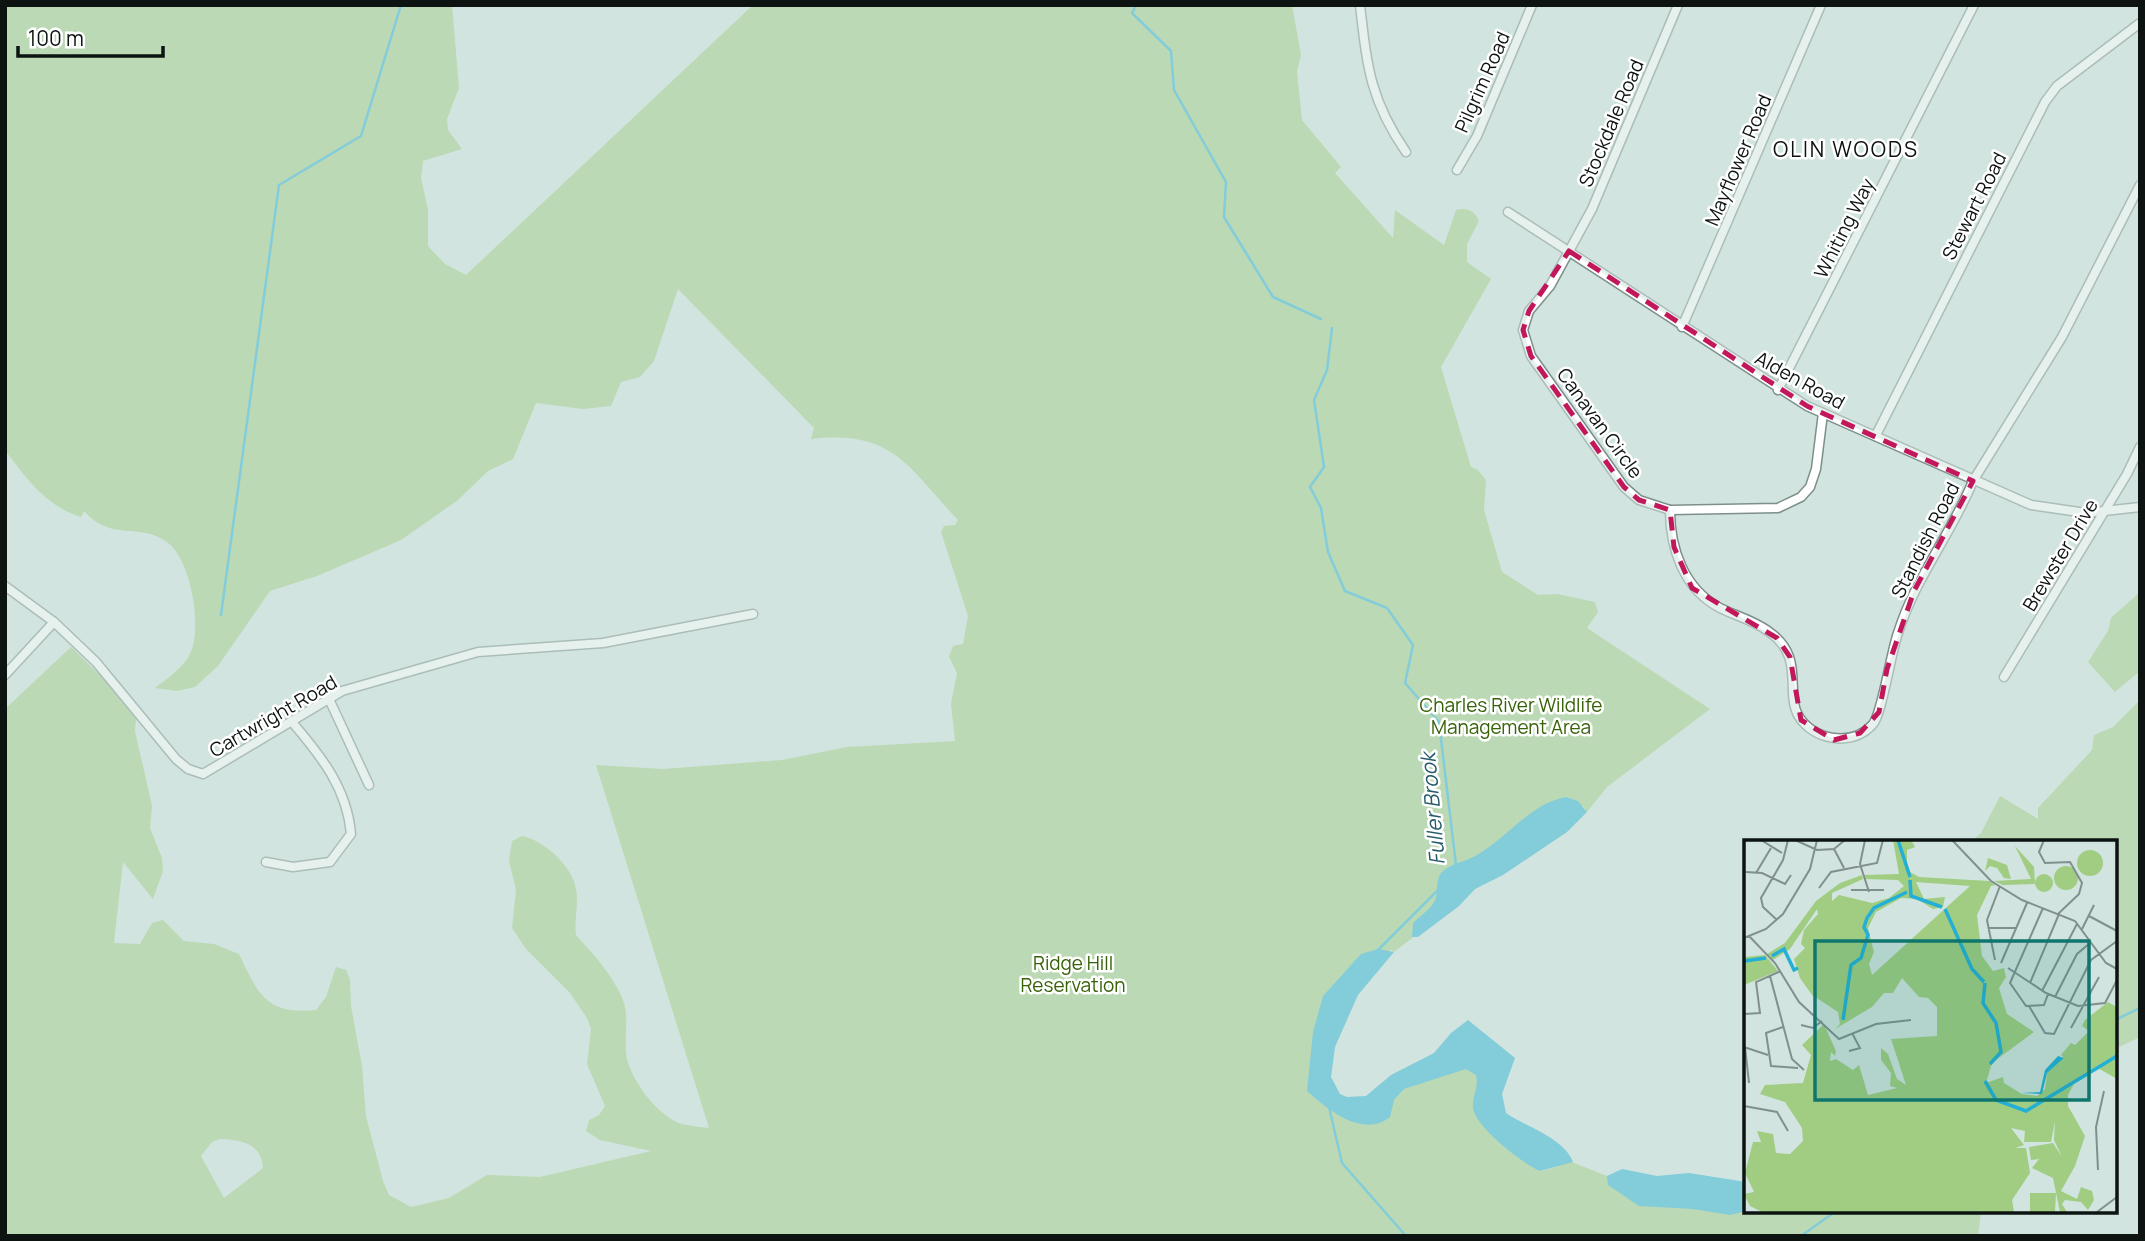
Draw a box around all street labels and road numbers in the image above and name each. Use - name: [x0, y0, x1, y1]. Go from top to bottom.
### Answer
- street label: Pilgrim Road: [1448, 27, 1516, 137]
- street label: Stockdale Road: [1572, 55, 1650, 191]
- street label: Mayflower Road: [1699, 90, 1777, 230]
- street label: Stewart Road: [1936, 148, 2012, 264]
- street label: Whiting Way: [1808, 174, 1880, 282]
- street label: Alden Road: [1751, 345, 1849, 415]
- street label: Canavan Circle: [1551, 362, 1649, 484]
- street label: Standish Road: [1885, 478, 1965, 602]
- street label: Brewster Drive: [2016, 494, 2104, 616]
- street label: Cartwright Road: [204, 669, 342, 763]

